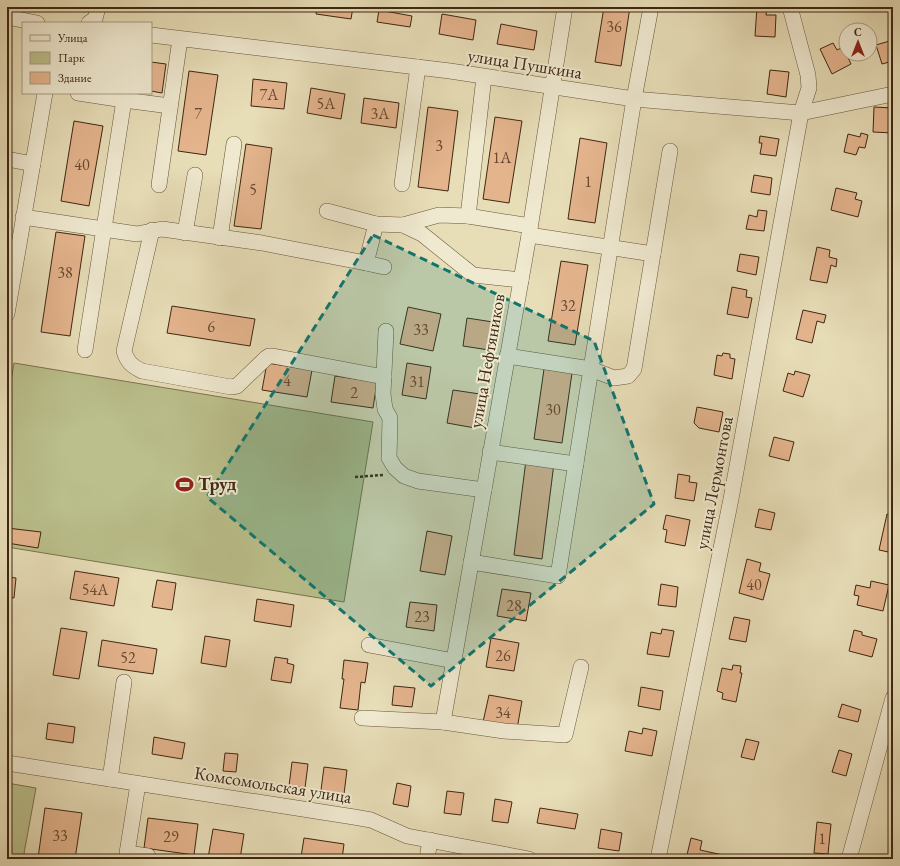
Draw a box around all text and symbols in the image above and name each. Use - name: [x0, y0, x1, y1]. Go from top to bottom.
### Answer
- house number: 36: [606, 16, 622, 37]
- legend: [22, 22, 152, 94]
- north arrow: [838, 22, 878, 62]
- text: С: [854, 25, 862, 39]
- text: Улица: [57, 30, 88, 46]
- street label: улица Пушкина: [466, 43, 585, 84]
- text: Парк: [58, 50, 85, 66]
- text: Здание: [58, 70, 92, 86]
- house number: 7А: [260, 84, 279, 105]
- house number: 5А: [317, 93, 336, 114]
- house number: 7: [194, 103, 202, 124]
- house number: 3А: [371, 103, 390, 124]
- house number: 3: [435, 135, 443, 156]
- house number: 1А: [493, 147, 512, 168]
- house number: 40: [74, 154, 90, 175]
- house number: 1: [584, 171, 592, 192]
- house number: 5: [249, 179, 257, 200]
- house number: 38: [57, 262, 73, 283]
- street label: улица Нефтяников: [463, 291, 510, 430]
- house number: 32: [560, 295, 576, 316]
- house number: 6: [207, 316, 215, 337]
- house number: 33: [413, 319, 429, 340]
- house number: 4: [283, 370, 291, 391]
- house number: 31: [409, 371, 425, 392]
- house number: 2: [350, 382, 358, 403]
- house number: 30: [545, 399, 561, 420]
- street label: улица Лермонтова: [689, 414, 738, 551]
- place label: Труд: [198, 472, 237, 495]
- sports icon: Труд: [175, 474, 195, 494]
- house number: 40: [746, 574, 762, 595]
- house number: 54А: [82, 579, 109, 600]
- house number: 28: [506, 595, 522, 616]
- house number: 23: [414, 606, 430, 627]
- house number: 26: [495, 645, 511, 666]
- house number: 52: [120, 647, 136, 668]
- house number: 34: [495, 702, 511, 723]
- street label: Комсомольская улица: [193, 761, 354, 808]
- house number: 33: [52, 825, 68, 846]
- house number: 29: [163, 826, 179, 847]
- house number: 1: [818, 828, 826, 849]

